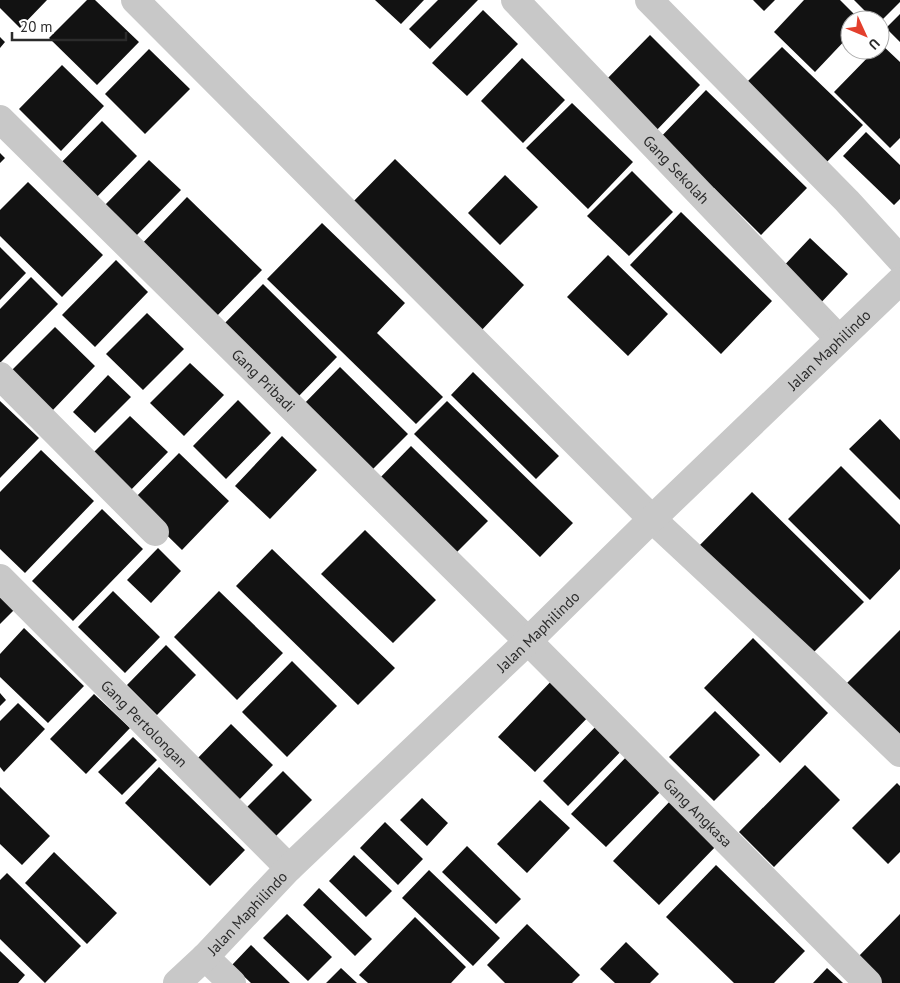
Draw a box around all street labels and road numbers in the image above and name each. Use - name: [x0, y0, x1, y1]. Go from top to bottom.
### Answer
- street label: Gang Sekolah: [640, 131, 714, 207]
- street label: Jalan Maphilindo: [782, 305, 874, 395]
- street label: Gang Pribadi: [228, 344, 300, 415]
- street label: Jalan Maphilindo: [491, 587, 583, 676]
- street label: Gang Pertolongan: [97, 676, 192, 771]
- street label: Gang Angkasa: [660, 774, 737, 851]
- street label: Jalan Maphilindo: [202, 867, 291, 959]

